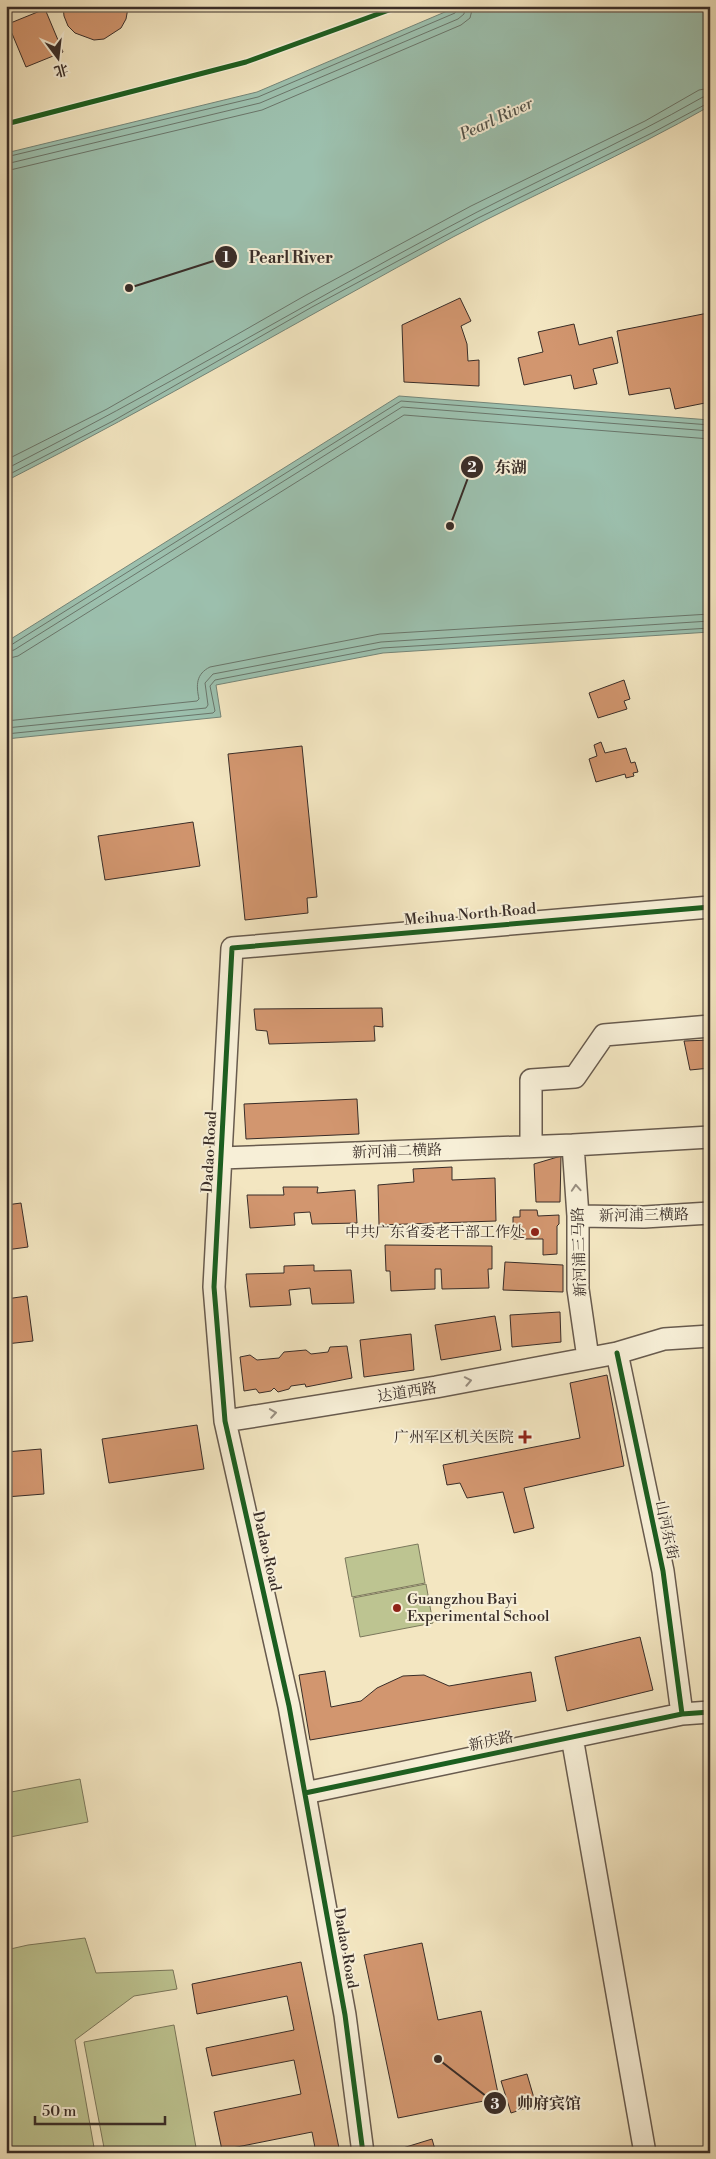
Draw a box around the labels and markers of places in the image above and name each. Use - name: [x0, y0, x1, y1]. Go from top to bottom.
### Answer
- callout: Pearl River: [213, 241, 343, 272]
- callout: 东湖: [460, 451, 537, 482]
- place label: 中共广东省委老干部工作处: [345, 1223, 525, 1242]
- marker: 中共广东省委老干部工作处: [529, 1226, 541, 1238]
- place label: 广州军区机关医院: [394, 1428, 514, 1447]
- marker: 广州军区机关医院: [518, 1430, 532, 1444]
- place label: Guangzhou Bayi Experimental School: [407, 1590, 550, 1626]
- marker: Guangzhou Bayi Experimental School: [391, 1602, 403, 1614]
- callout: 帅府宾馆: [482, 2088, 591, 2119]

